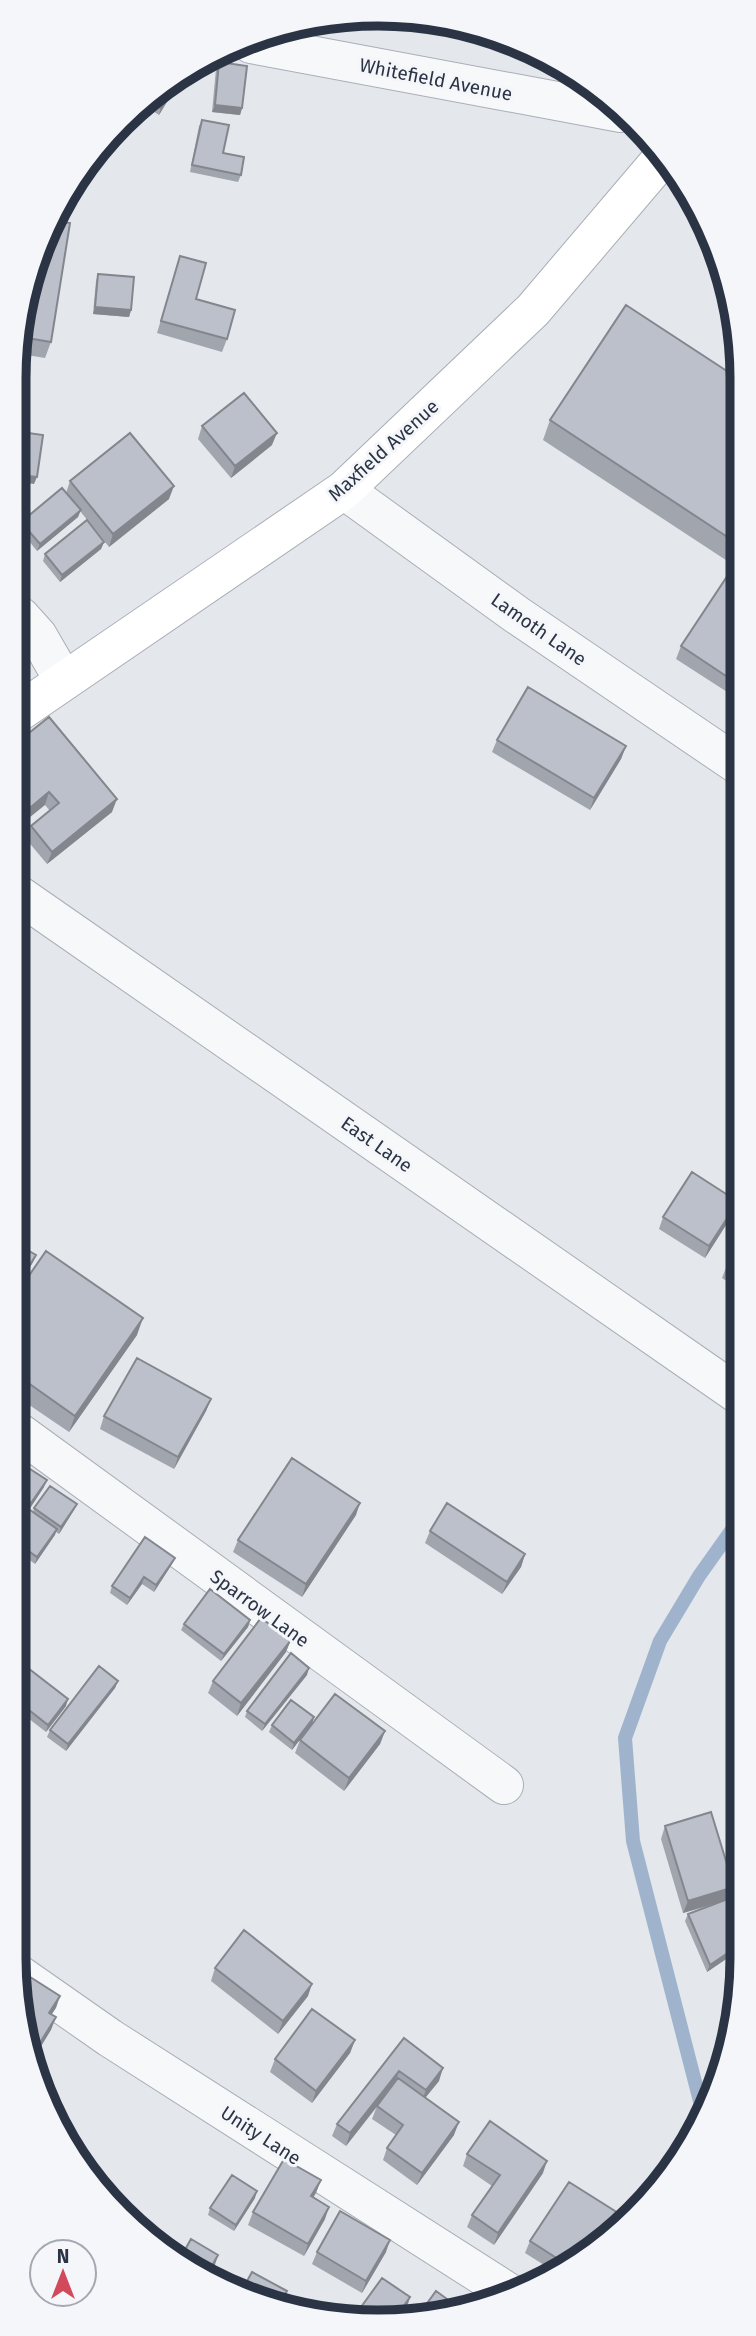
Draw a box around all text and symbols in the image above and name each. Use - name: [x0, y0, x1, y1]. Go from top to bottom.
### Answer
- street label: Whitefield Avenue: [357, 53, 514, 106]
- street label: Maxfield Avenue: [323, 395, 443, 506]
- street label: Lamoth Lane: [487, 588, 591, 671]
- street label: East Lane: [337, 1111, 417, 1177]
- street label: Sparrow Lane: [206, 1565, 314, 1652]
- street label: Unity Lane: [216, 2101, 305, 2170]
- north arrow: [28, 2238, 98, 2308]
- text: N: [57, 2245, 69, 2268]

